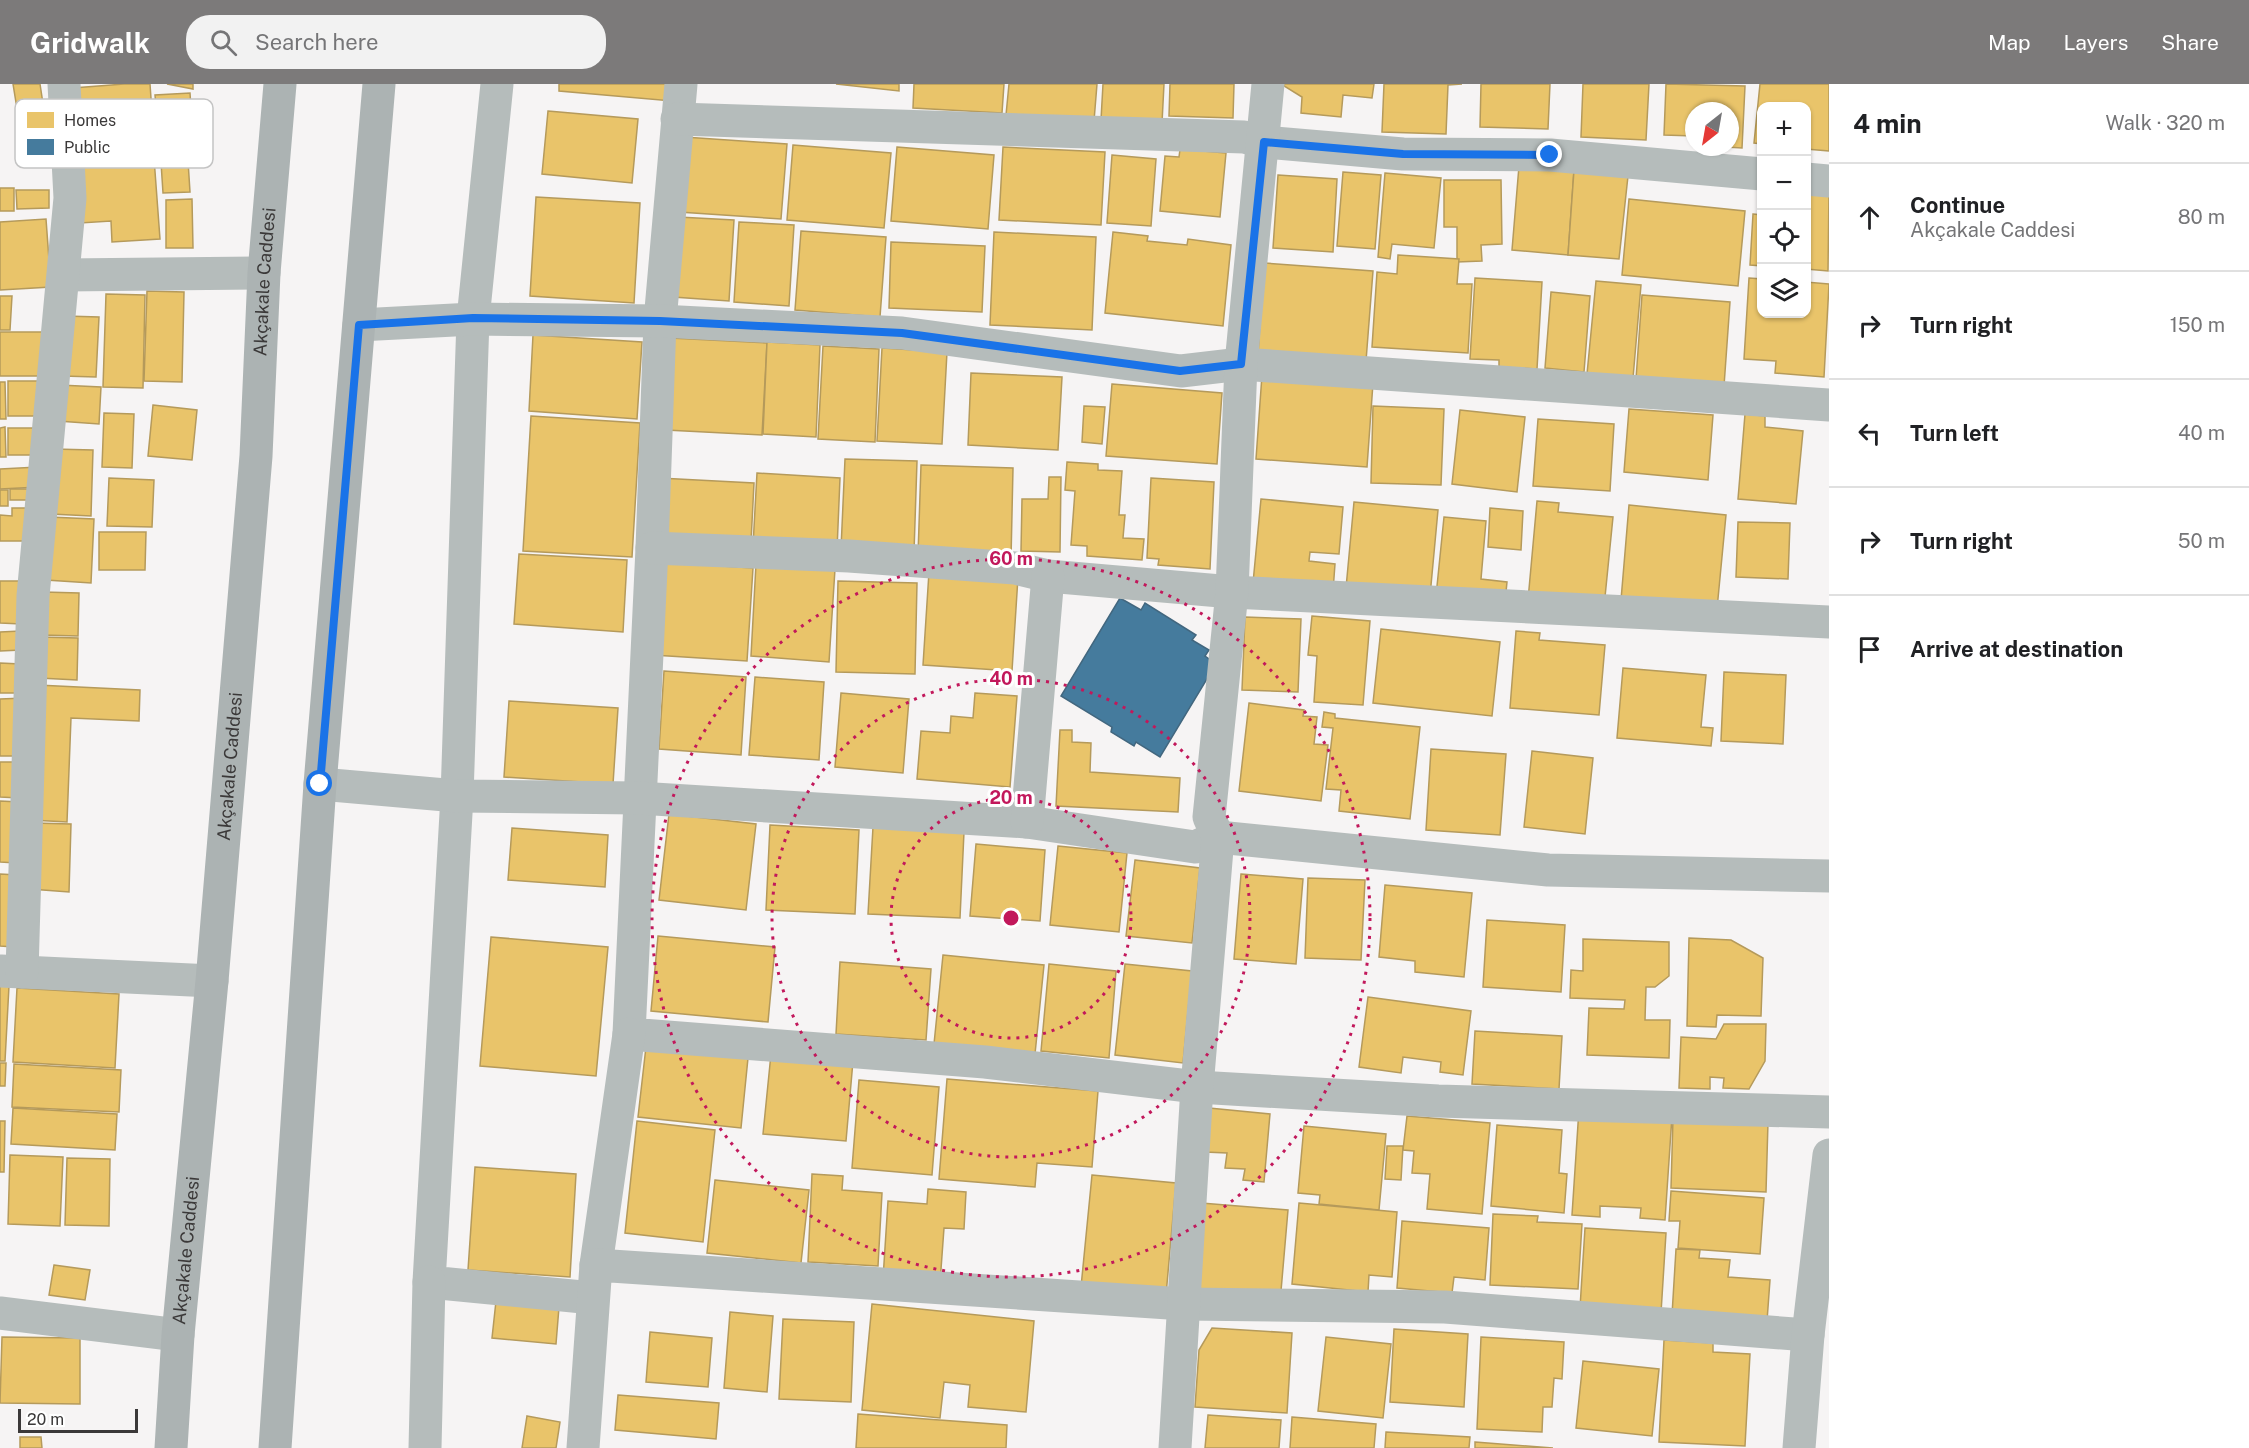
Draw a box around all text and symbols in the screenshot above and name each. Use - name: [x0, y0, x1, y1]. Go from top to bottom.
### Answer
- search box: [186, 15, 606, 69]
- text: Gridwalk: [30, 26, 150, 59]
- icon: search: [207, 26, 240, 59]
- text: Search here: [255, 29, 379, 55]
- text: Map: [1988, 30, 2031, 55]
- text: Layers: [2064, 30, 2128, 55]
- text: Share: [2161, 30, 2219, 55]
- legend: [15, 99, 213, 168]
- north arrow: [1685, 102, 1739, 156]
- map controls: [1757, 102, 1811, 318]
- button: +: [1757, 102, 1811, 156]
- text: 4 min: [1853, 108, 1922, 139]
- text: Homes: [64, 111, 116, 130]
- text: Walk · 320 m: [2105, 111, 2225, 135]
- text: Public: [64, 138, 111, 157]
- route end: [1536, 141, 1562, 167]
- button: −: [1757, 156, 1811, 210]
- text: Continue: [1910, 192, 2005, 218]
- icon: ahead: [1853, 201, 1886, 234]
- text: 80 m: [2178, 205, 2225, 229]
- street label: Akçakale Caddesi: [249, 207, 279, 357]
- button: locate: [1757, 210, 1811, 264]
- text: Akçakale Caddesi: [1910, 218, 2075, 242]
- button: layers: [1757, 264, 1811, 318]
- icon: right: [1853, 309, 1886, 342]
- text: Turn right: [1910, 312, 2013, 338]
- text: 150 m: [2170, 313, 2225, 337]
- icon: left: [1853, 417, 1886, 450]
- text: Turn left: [1910, 420, 1999, 446]
- text: 40 m: [2178, 421, 2225, 445]
- icon: right: [1853, 525, 1886, 558]
- text: Turn right: [1910, 528, 2013, 554]
- text: 50 m: [2178, 529, 2225, 553]
- text: 60 m: [989, 548, 1033, 569]
- icon: arrive: [1853, 633, 1886, 666]
- text: Arrive at destination: [1910, 636, 2123, 662]
- text: 40 m: [989, 668, 1033, 689]
- street label: Akçakale Caddesi: [213, 691, 246, 842]
- route start: [306, 770, 332, 796]
- text: 20 m: [989, 787, 1033, 808]
- centre of rings: [1001, 908, 1021, 928]
- street label: Akçakale Caddesi: [168, 1175, 203, 1326]
- scale bar: [18, 1406, 138, 1434]
- text: 20 m: [27, 1410, 64, 1429]

